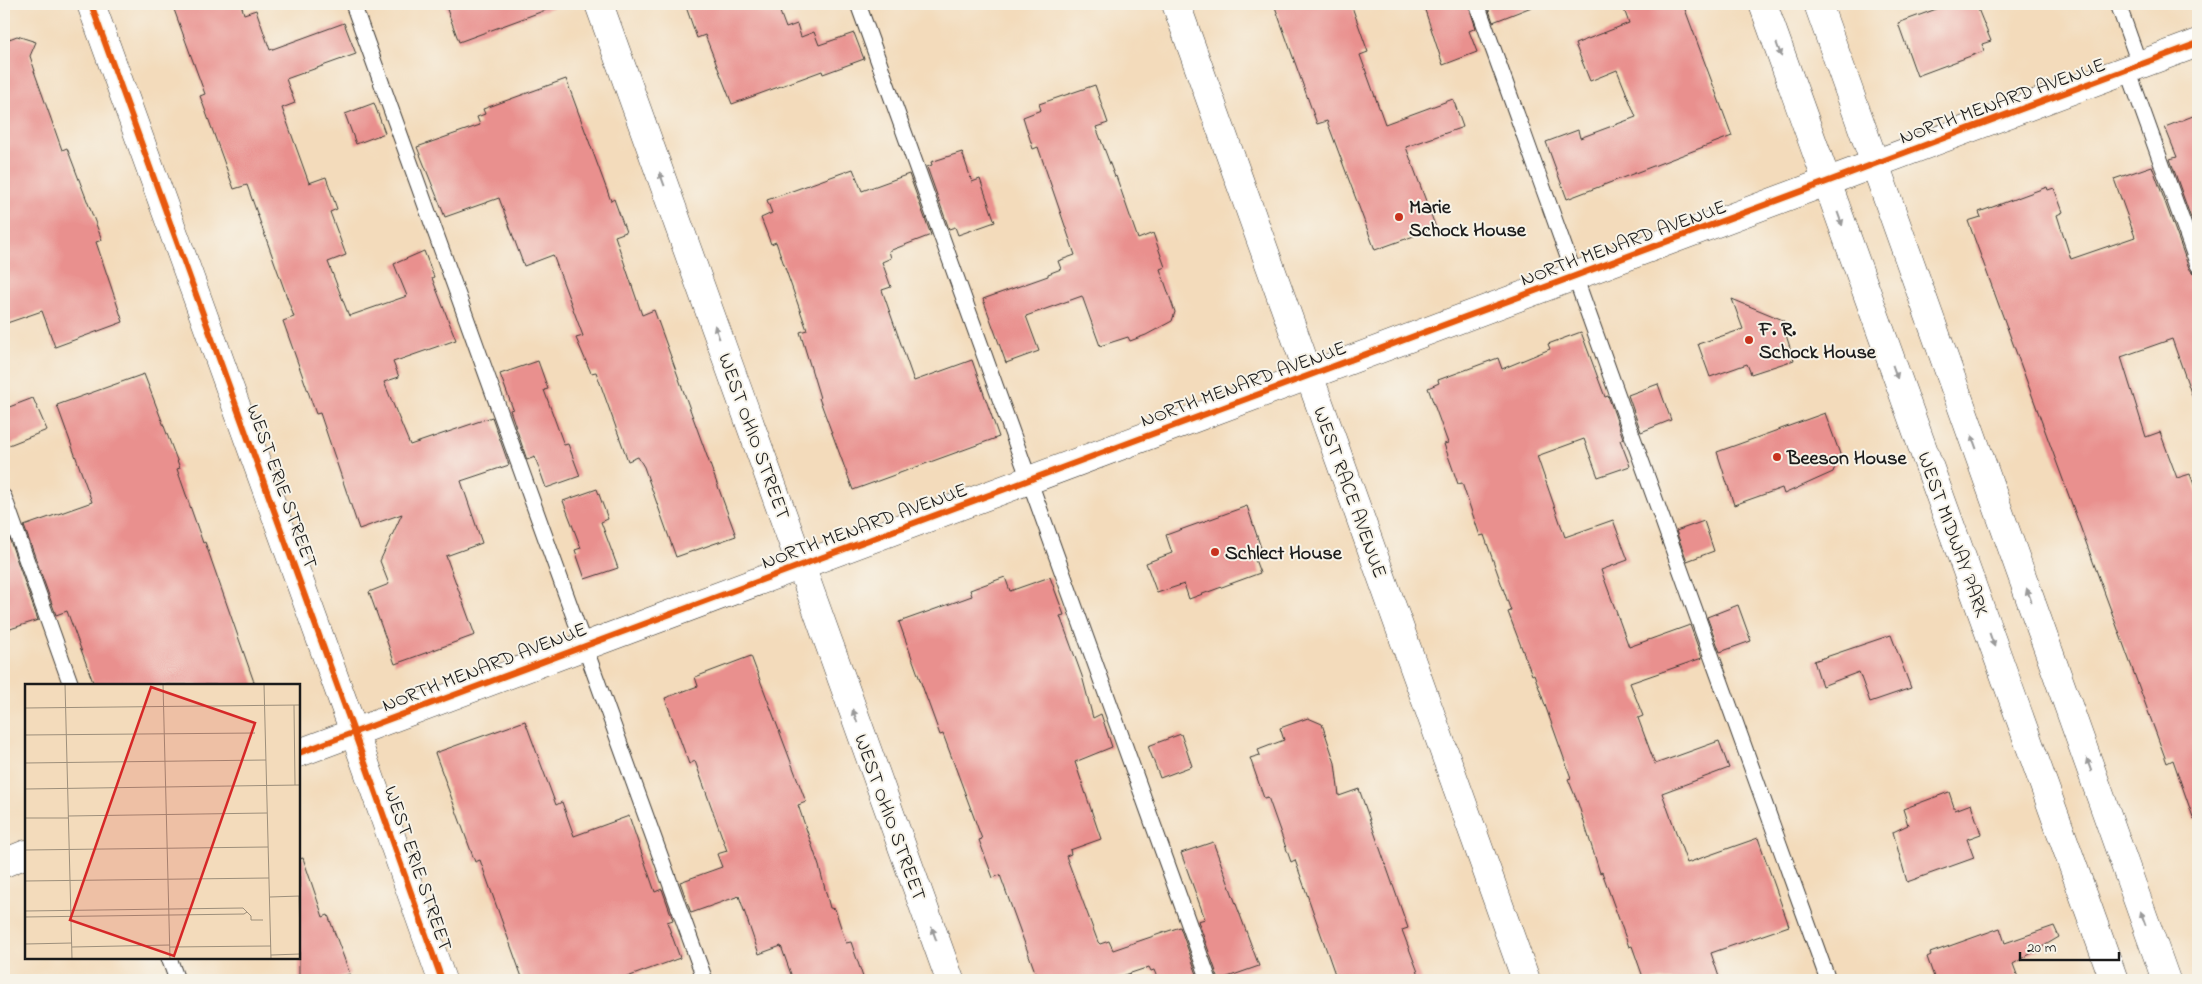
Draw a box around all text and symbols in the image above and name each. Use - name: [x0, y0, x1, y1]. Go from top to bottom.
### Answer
- one-way arrow: [1776, 42, 1783, 57]
- street label: NORTH MENARD AVENUE: [1896, 52, 2110, 153]
- one-way arrow: [658, 171, 666, 186]
- place label: Marie Schock House: [1409, 194, 1527, 246]
- street label: NORTH MENARD AVENUE: [1517, 194, 1731, 295]
- marker: Marie Schock House: [1393, 211, 1405, 223]
- one-way arrow: [1836, 212, 1844, 227]
- place label: F. R. Schock House: [1758, 316, 1877, 368]
- one-way arrow: [713, 324, 721, 339]
- marker: F. R. Schock House: [1743, 334, 1755, 346]
- street label: NORTH MENARD AVENUE: [1137, 335, 1351, 436]
- street label: WEST OHIO STREET: [709, 349, 796, 524]
- one-way arrow: [1891, 365, 1899, 380]
- street label: WEST ERIE STREET: [237, 401, 324, 573]
- street label: WEST RACE AVENUE: [1304, 403, 1393, 583]
- one-way arrow: [1970, 434, 1978, 449]
- place label: Beeson House: [1786, 445, 1907, 474]
- street label: WEST MIDWAY PARK: [1908, 448, 1995, 622]
- marker: Beeson House: [1771, 451, 1783, 463]
- street label: NORTH MENARD AVENUE: [758, 477, 972, 578]
- place label: Schlect House: [1225, 540, 1343, 569]
- marker: Schlect House: [1209, 546, 1221, 558]
- one-way arrow: [2025, 587, 2033, 602]
- street label: NORTH MENARD AVENUE: [378, 616, 592, 721]
- one-way arrow: [1988, 633, 1996, 648]
- inset map: [25, 684, 300, 959]
- one-way arrow: [851, 708, 858, 723]
- street label: WEST OHIO STREET: [845, 730, 932, 905]
- one-way arrow: [2085, 757, 2092, 772]
- street label: WEST ERIE STREET: [375, 782, 459, 955]
- one-way arrow: [2139, 910, 2147, 925]
- one-way arrow: [930, 927, 937, 942]
- scale bar: [2020, 929, 2118, 961]
- text: 20 m: [2027, 937, 2057, 959]

